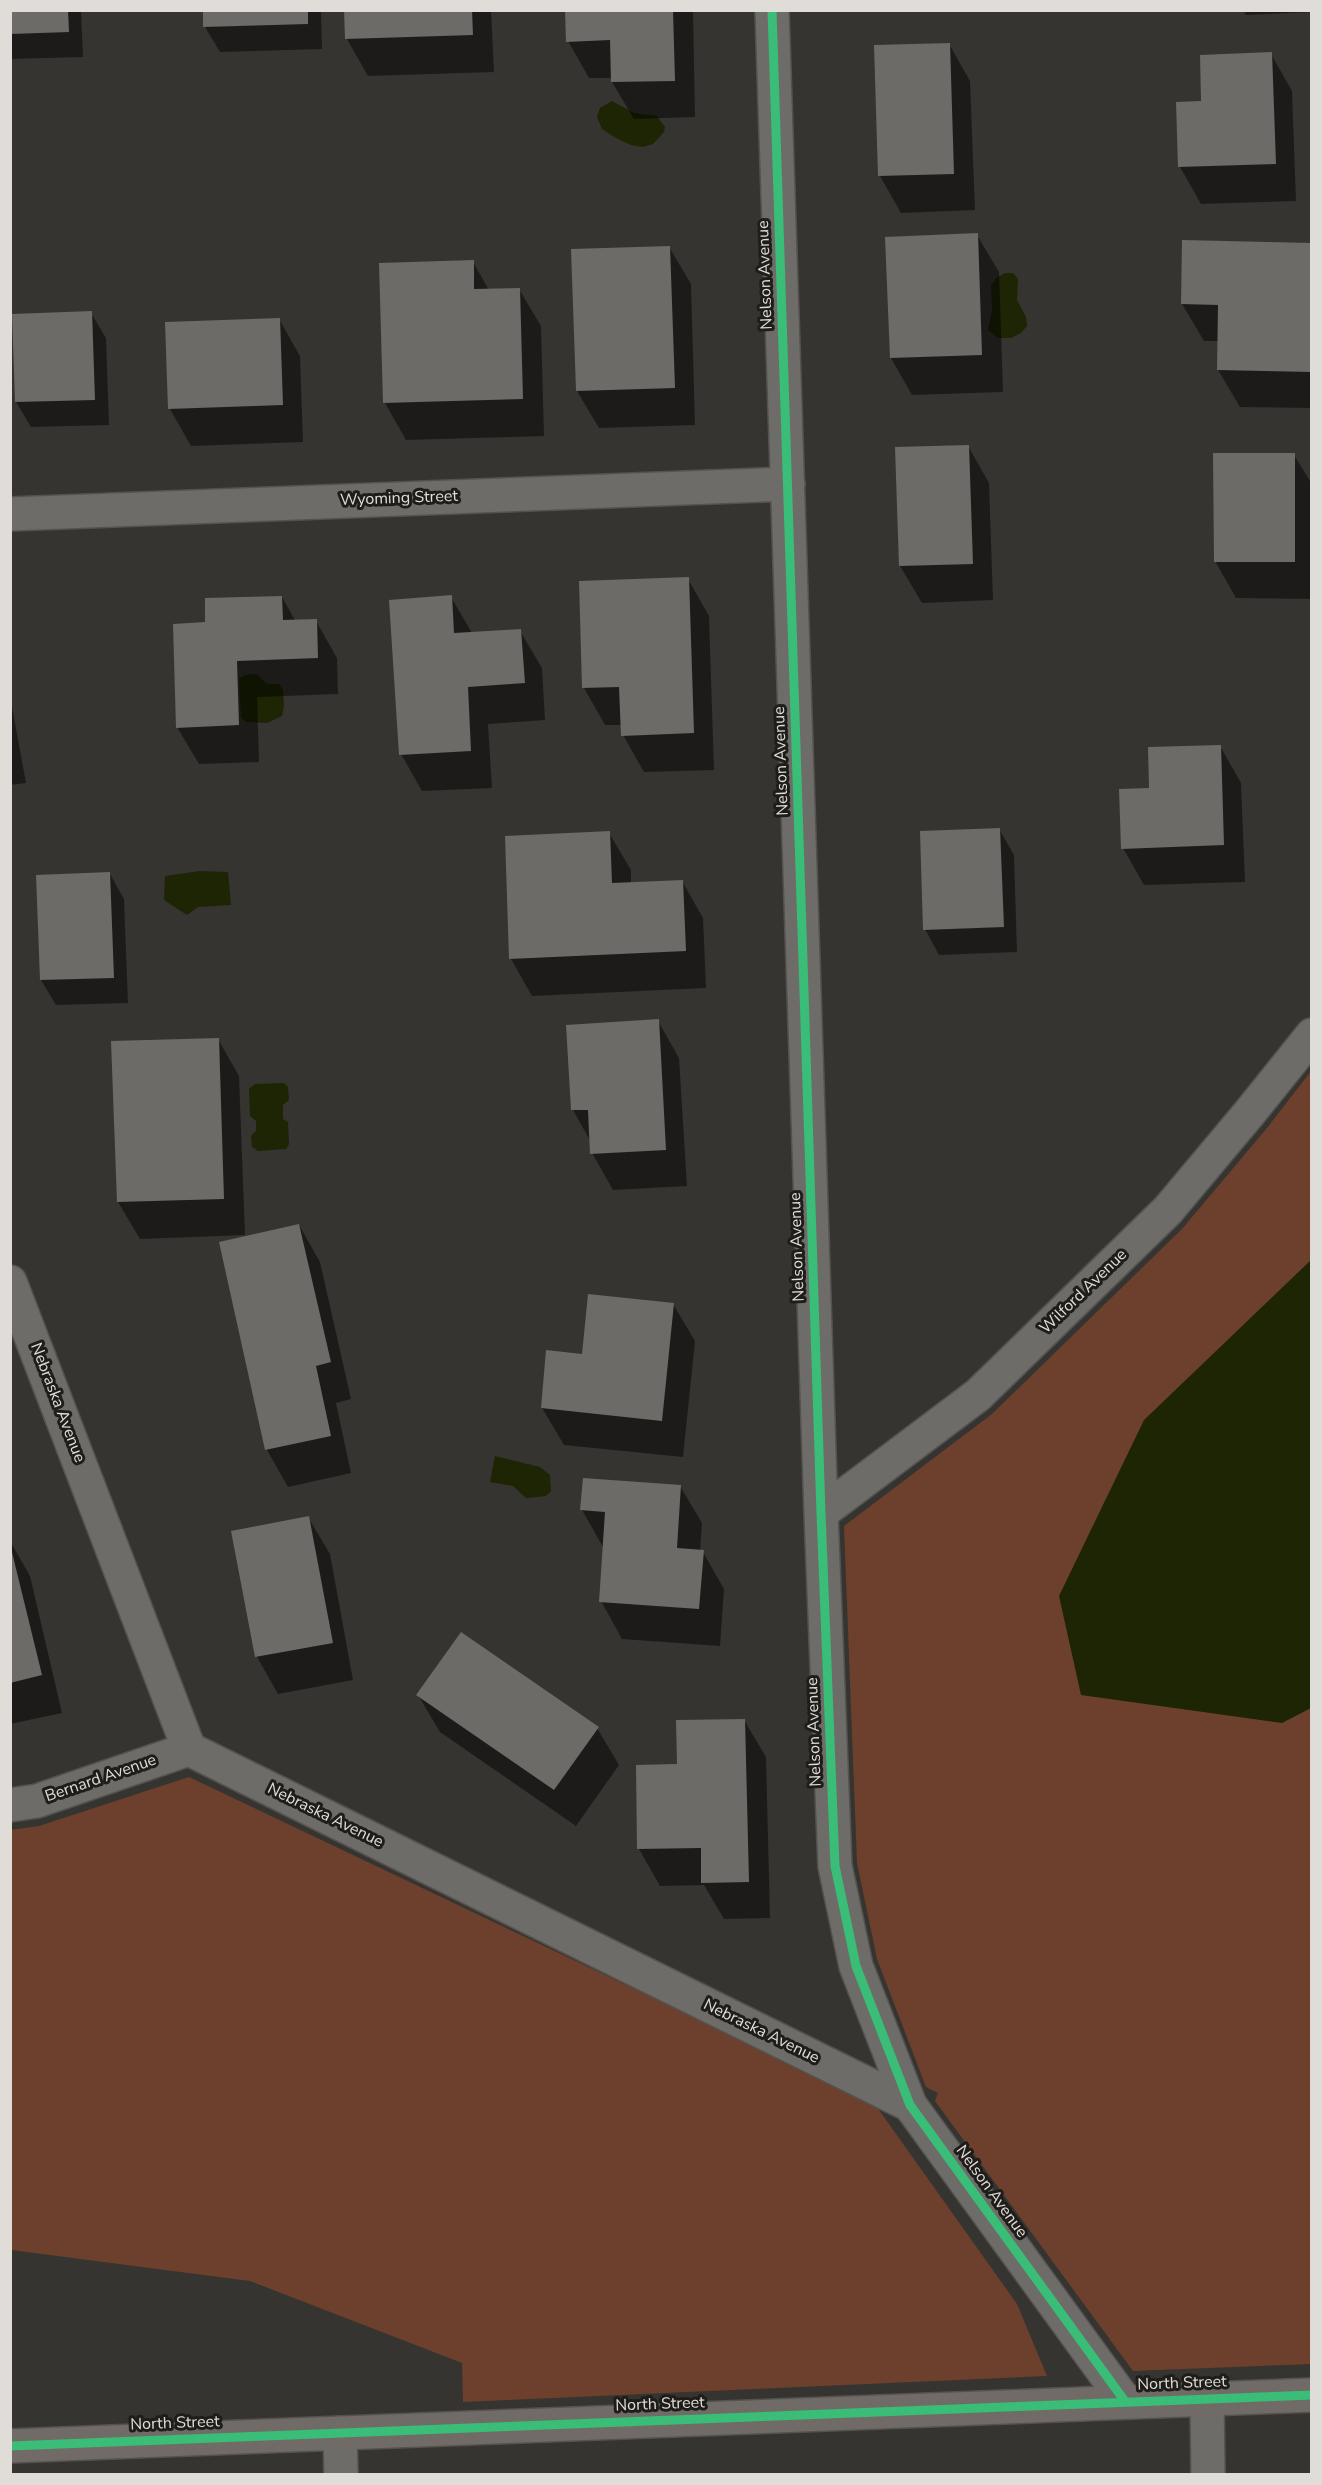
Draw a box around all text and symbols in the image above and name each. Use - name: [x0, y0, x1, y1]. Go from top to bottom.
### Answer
- street label: Nelson Avenue: [754, 220, 778, 330]
- street label: Wyoming Street: [340, 487, 458, 511]
- street label: Nelson Avenue: [770, 706, 794, 816]
- street label: Nelson Avenue: [786, 1192, 810, 1302]
- street label: Wilford Avenue: [1037, 1246, 1131, 1338]
- street label: Nebraska Avenue: [25, 1341, 89, 1465]
- street label: Nelson Avenue: [803, 1677, 827, 1787]
- street label: Bernard Avenue: [43, 1751, 159, 1807]
- street label: Nebraska Avenue: [264, 1780, 386, 1852]
- street label: Nebraska Avenue: [700, 1996, 822, 2068]
- street label: Nelson Avenue: [951, 2142, 1031, 2242]
- street label: North Street: [1137, 2373, 1227, 2395]
- street label: North Street: [615, 2394, 705, 2416]
- street label: North Street: [130, 2413, 220, 2435]

